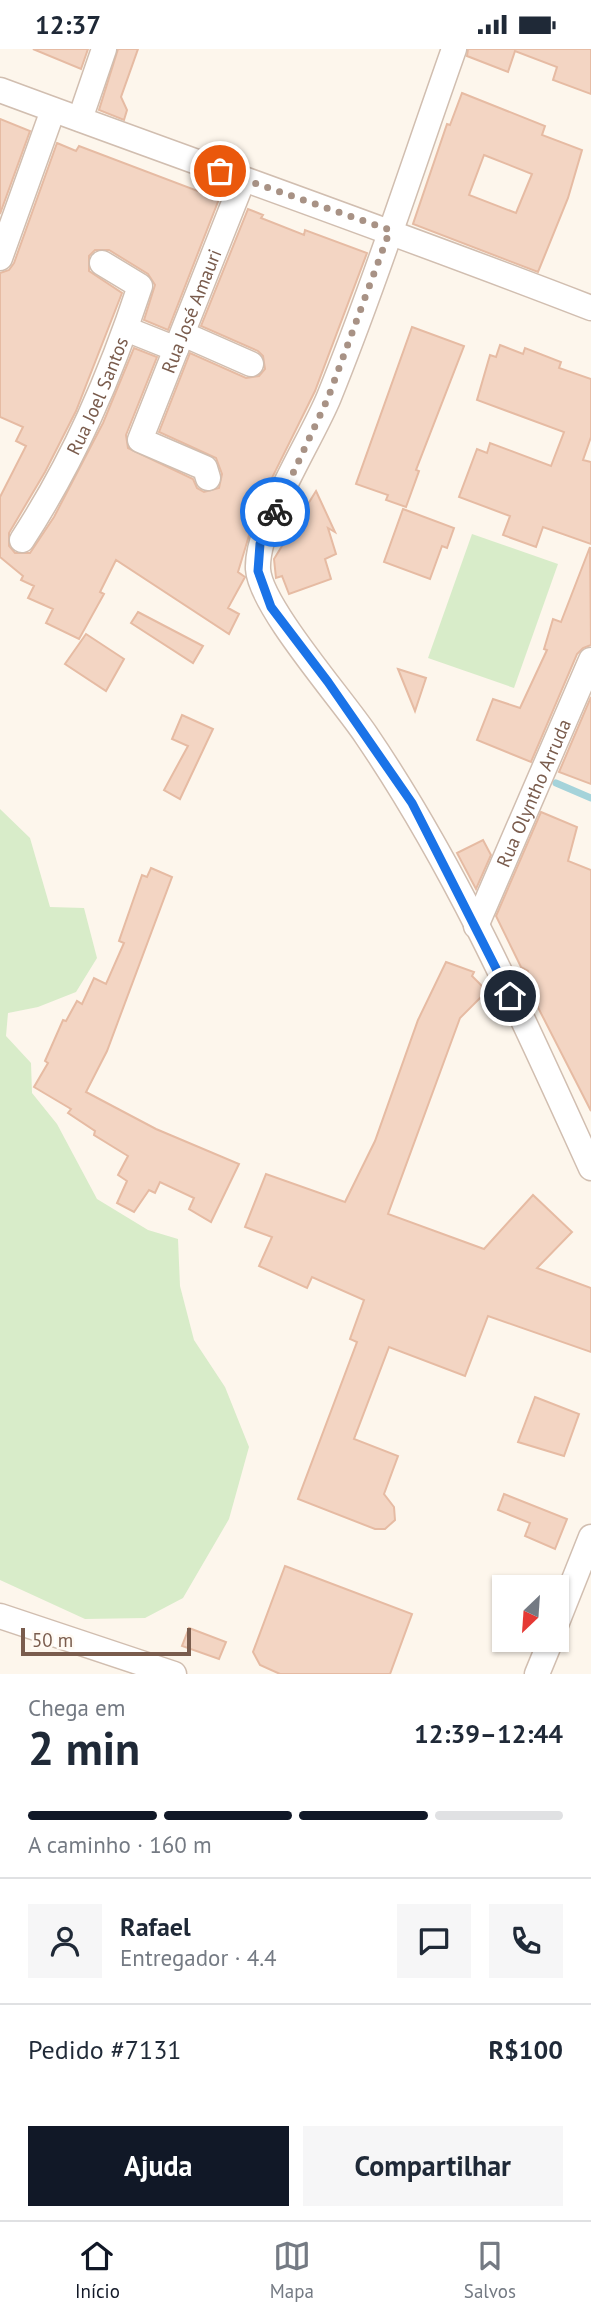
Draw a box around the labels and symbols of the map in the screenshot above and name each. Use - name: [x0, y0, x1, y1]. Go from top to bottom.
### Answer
- pin: [190, 141, 250, 201]
- street label: Rua José Amauri: [156, 245, 226, 377]
- street label: Rua Joel Santos: [61, 334, 133, 459]
- courier: [240, 477, 310, 547]
- street label: Rua Olyntho Arruda: [491, 715, 576, 871]
- pin: [480, 966, 540, 1026]
- north arrow: [492, 1575, 569, 1652]
- scale bar: [21, 1625, 191, 1657]

